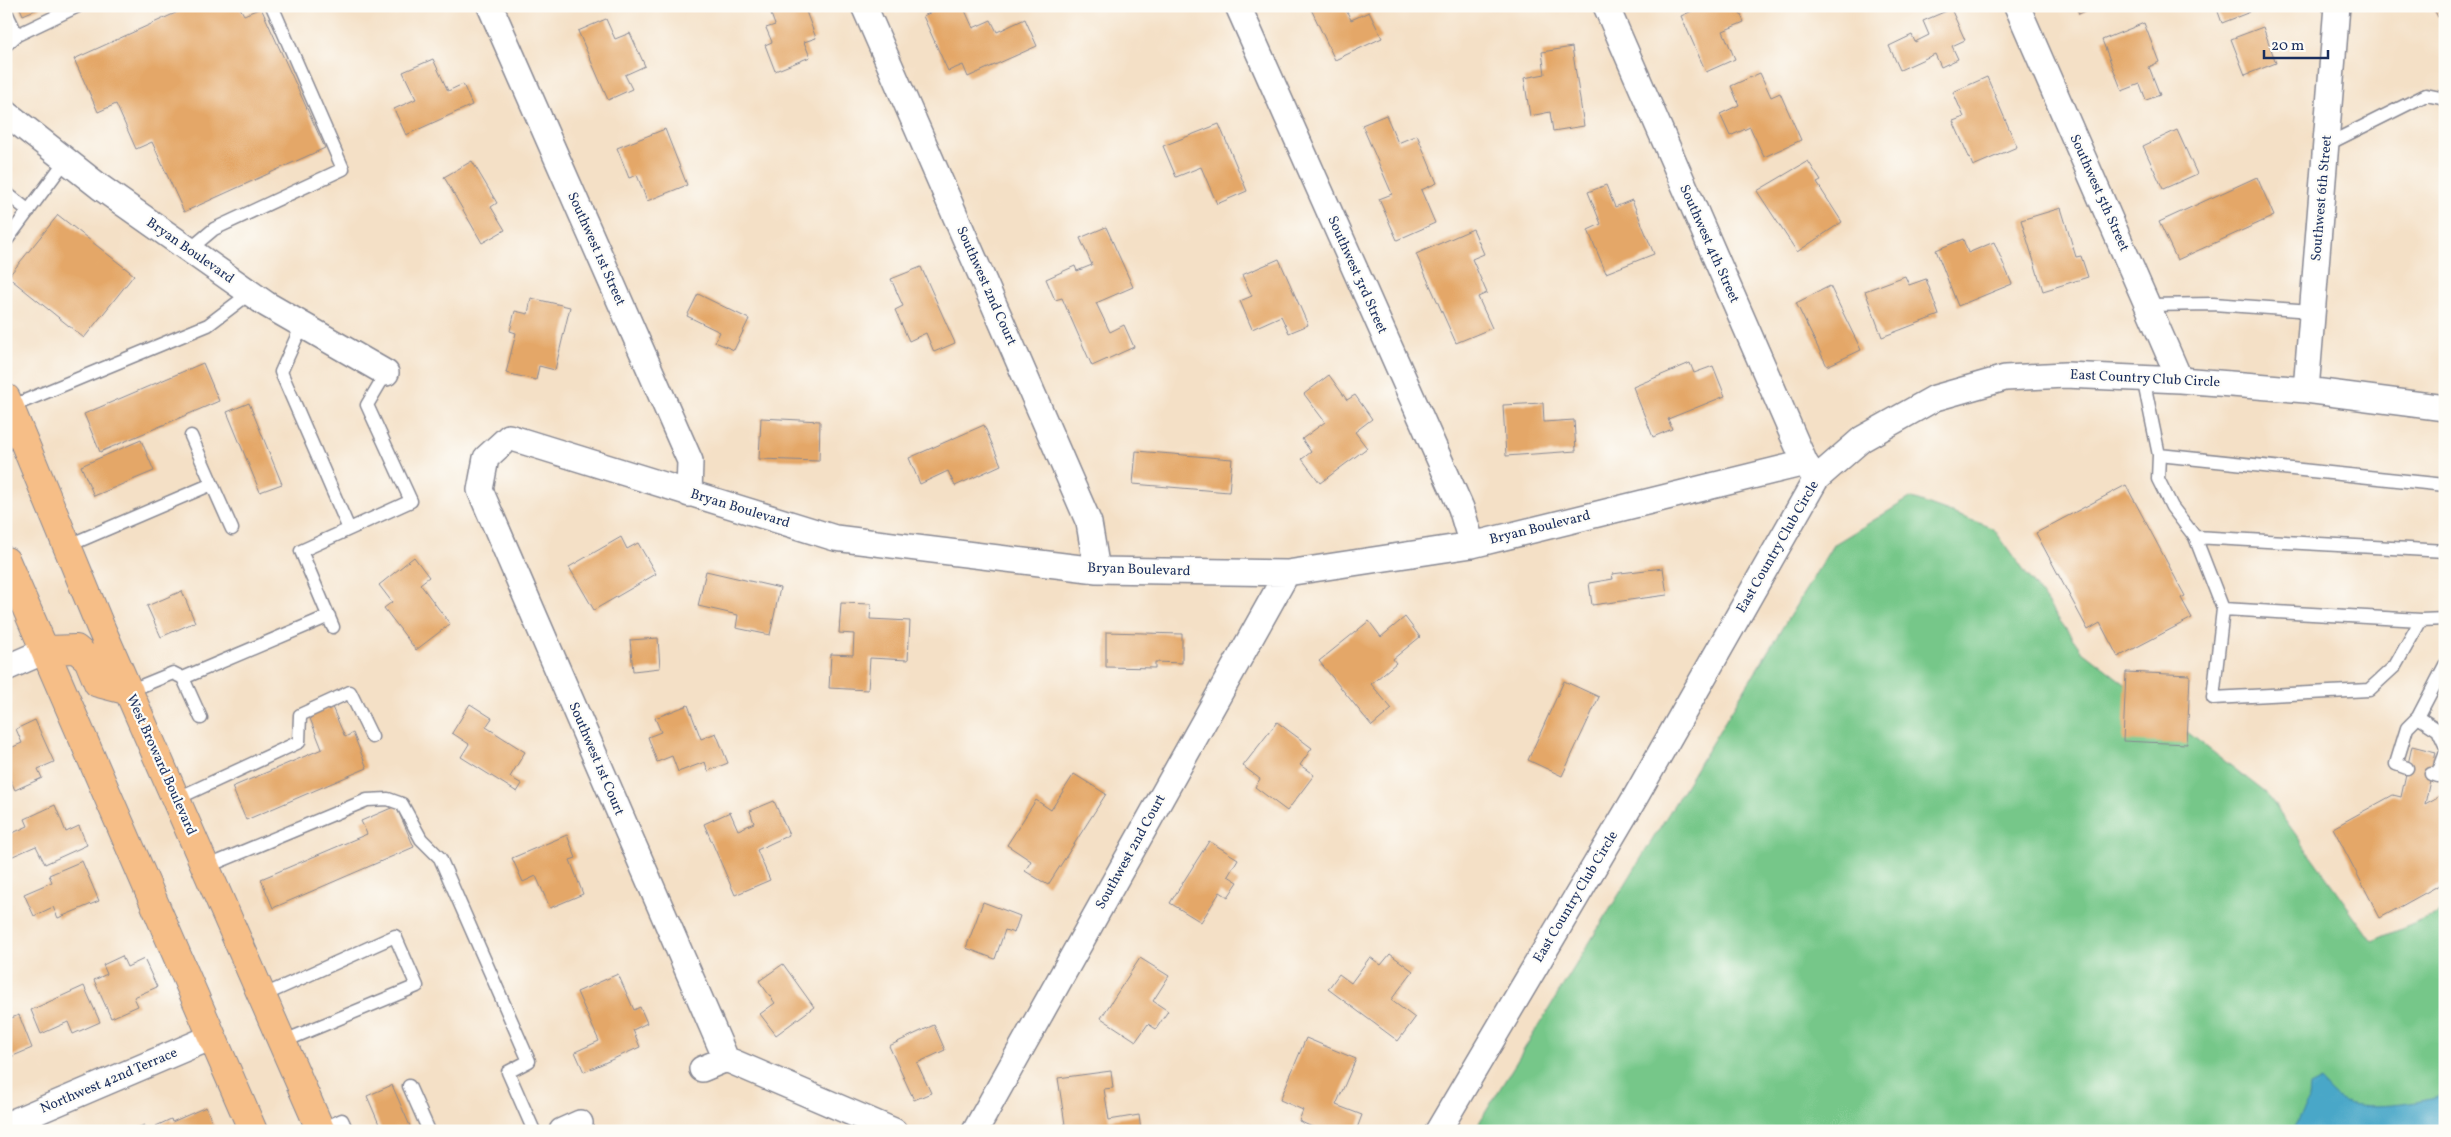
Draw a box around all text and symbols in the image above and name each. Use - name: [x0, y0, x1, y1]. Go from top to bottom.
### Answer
- scale bar: [2264, 28, 2327, 60]
- text: 20 m: [2271, 36, 2304, 57]
- street label: Southwest 5th Street: [2065, 131, 2133, 255]
- street label: Southwest 6th Street: [2307, 134, 2337, 262]
- street label: Southwest 4th Street: [1674, 182, 1744, 306]
- street label: Southwest 1st Street: [562, 189, 630, 309]
- street label: Southwest 3rd Street: [1322, 213, 1392, 337]
- street label: Bryan Boulevard: [142, 214, 238, 288]
- street label: Southwest 2nd Court: [951, 223, 1021, 349]
- street label: East Country Club Circle: [2069, 366, 2221, 392]
- street label: East Country Club Circle: [1732, 477, 1824, 617]
- street label: Bryan Boulevard: [688, 485, 792, 533]
- street label: Bryan Boulevard: [1488, 506, 1592, 550]
- street label: Bryan Boulevard: [1087, 559, 1191, 581]
- street label: West Broward Boulevard: [121, 692, 201, 839]
- street label: Southwest 1st Court: [564, 699, 628, 819]
- street label: Southwest 2nd Court: [1092, 791, 1171, 913]
- street label: East Country Club Circle: [1529, 827, 1623, 966]
- street label: Northwest 42nd Terrace: [37, 1043, 181, 1119]

